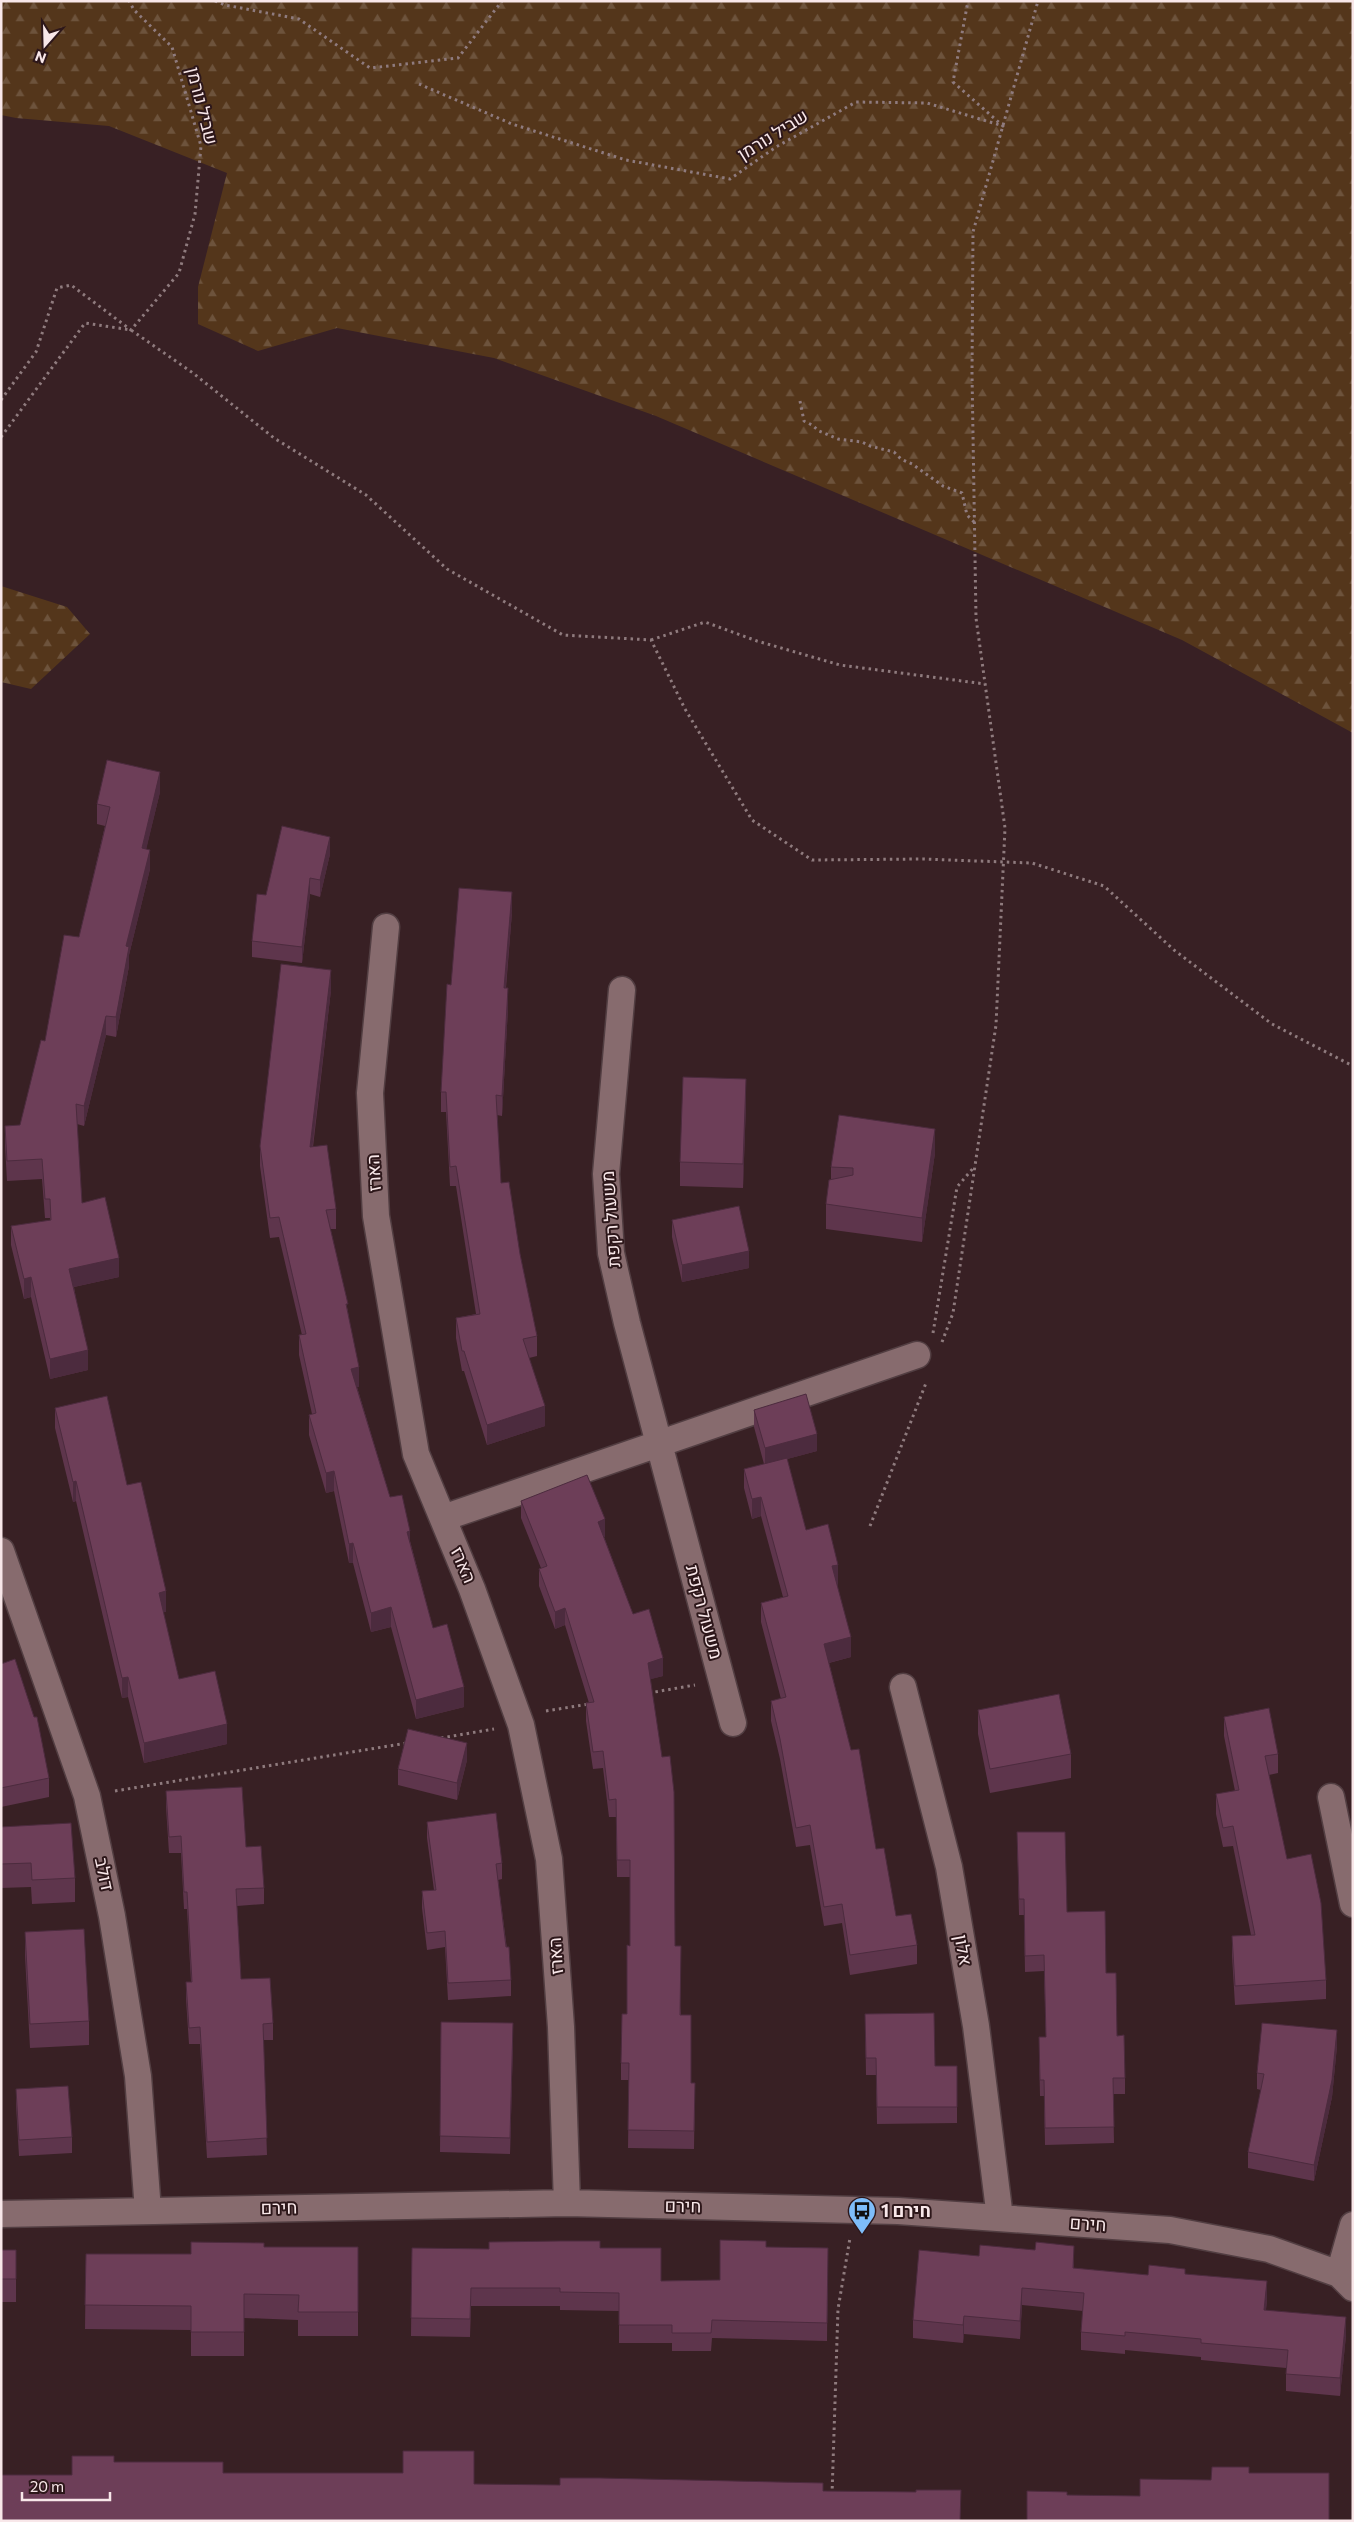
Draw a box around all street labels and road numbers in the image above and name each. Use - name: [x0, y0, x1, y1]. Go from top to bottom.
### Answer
- street label: שביל נורמן: [183, 65, 223, 147]
- street label: שביל נורמן: [733, 104, 812, 164]
- street label: הארז: [361, 1154, 385, 1192]
- street label: משעול רקפת: [596, 1170, 624, 1268]
- street label: הארז: [447, 1543, 481, 1586]
- street label: משעול רקפת: [682, 1562, 728, 1661]
- street label: דולב: [91, 1855, 119, 1892]
- street label: אלון: [950, 1933, 978, 1967]
- street label: הארז: [543, 1937, 567, 1975]
- street label: חירם: [665, 2194, 702, 2216]
- street label: חירם: [260, 2196, 297, 2218]
- street label: חירם: [1069, 2211, 1107, 2235]

